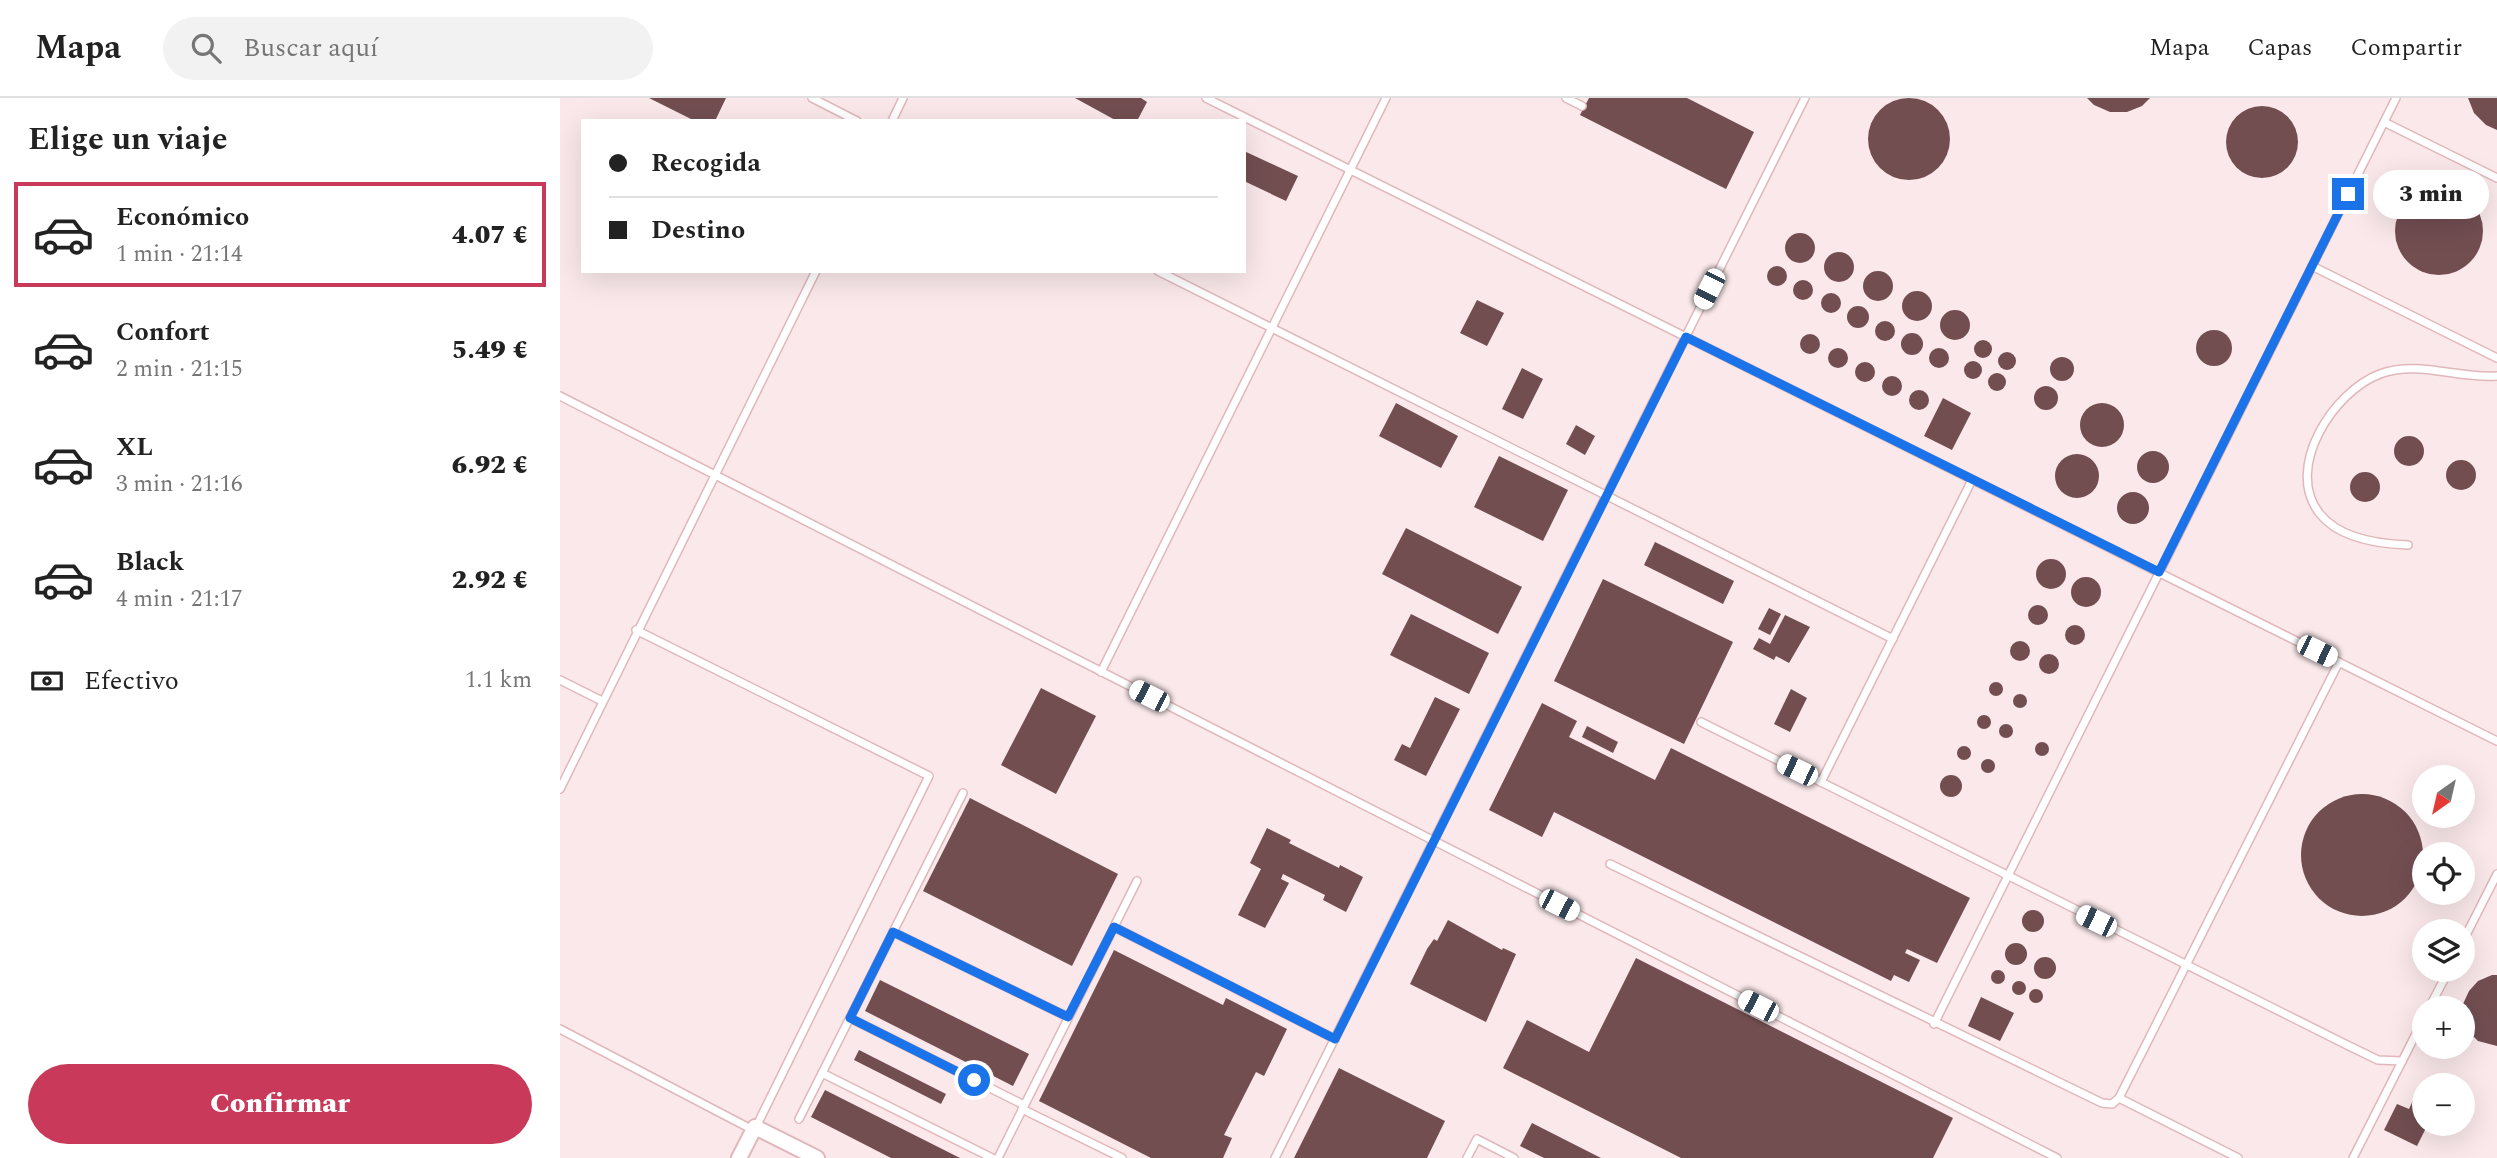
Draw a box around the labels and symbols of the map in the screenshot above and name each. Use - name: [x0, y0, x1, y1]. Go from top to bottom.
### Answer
- callout: 3 min: [2372, 170, 2488, 218]
- route end: [2332, 178, 2364, 210]
- car: [1691, 266, 1728, 312]
- car: [2294, 632, 2341, 670]
- car: [1126, 677, 1173, 715]
- car: [1774, 751, 1821, 789]
- north arrow: [2412, 765, 2474, 828]
- car: [1536, 886, 1583, 924]
- car: [2073, 902, 2120, 940]
- car: [1735, 987, 1782, 1025]
- route start: [958, 1064, 990, 1096]

